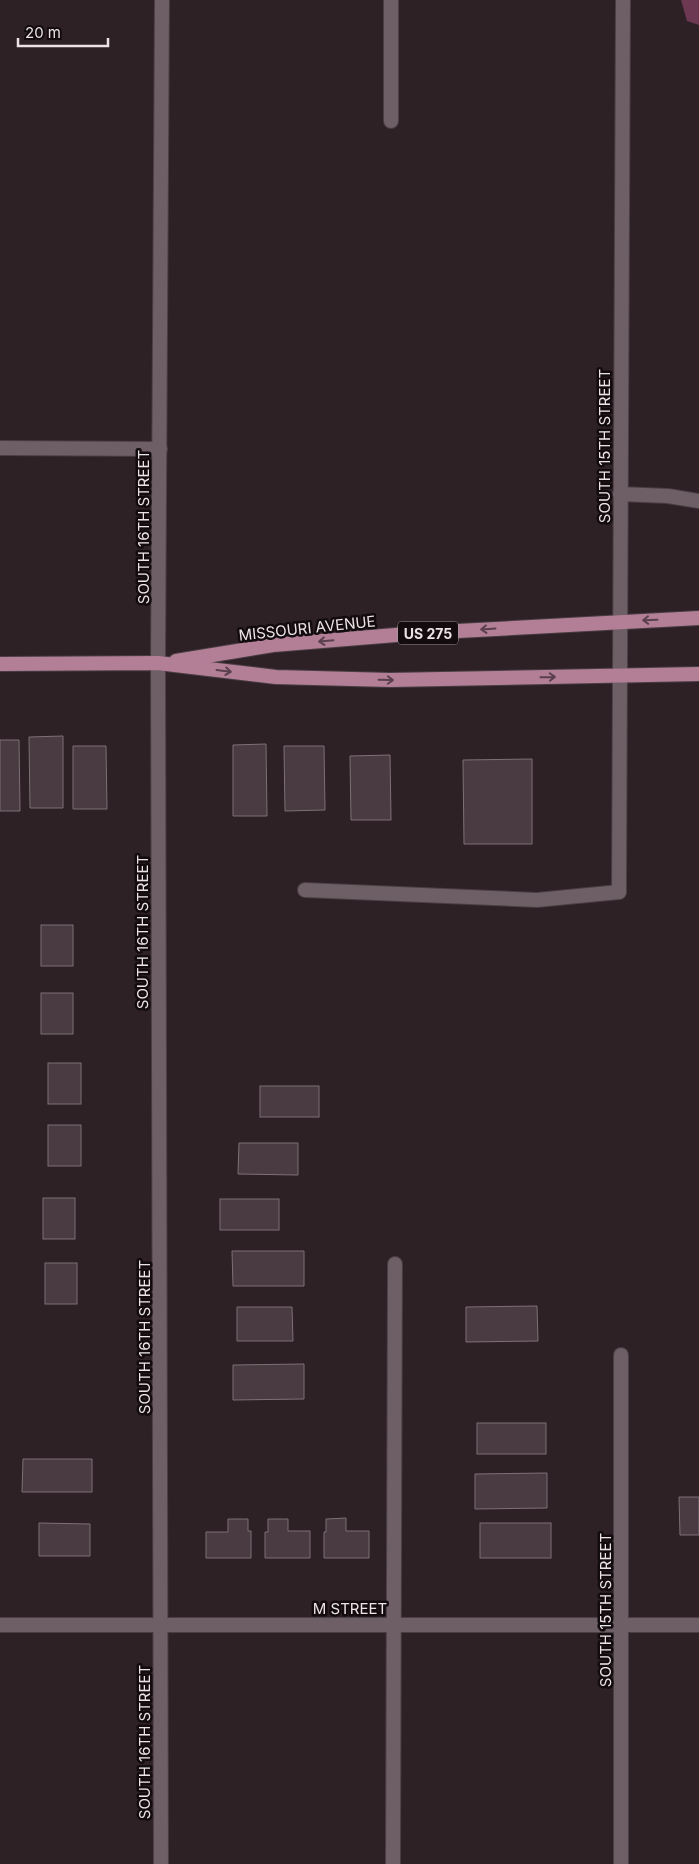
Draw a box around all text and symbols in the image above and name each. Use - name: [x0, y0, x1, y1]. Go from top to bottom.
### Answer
- scale bar: [18, 15, 108, 47]
- text: 20 m: [25, 23, 61, 42]
- street label: SOUTH 15TH STREET: [595, 369, 614, 523]
- street label: SOUTH 16TH STREET: [134, 450, 153, 604]
- street label: MISSOURI AVENUE: [238, 611, 376, 645]
- one-way arrow: [643, 615, 659, 624]
- road number: US 275: [398, 622, 458, 644]
- one-way arrow: [480, 625, 496, 634]
- one-way arrow: [318, 636, 334, 646]
- one-way arrow: [215, 666, 231, 676]
- one-way arrow: [540, 672, 556, 681]
- one-way arrow: [377, 675, 393, 685]
- street label: SOUTH 16TH STREET: [133, 855, 152, 1009]
- street label: SOUTH 16TH STREET: [135, 1260, 154, 1414]
- street label: SOUTH 15TH STREET: [596, 1533, 615, 1687]
- street label: M STREET: [313, 1599, 387, 1618]
- street label: SOUTH 16TH STREET: [135, 1665, 154, 1819]

